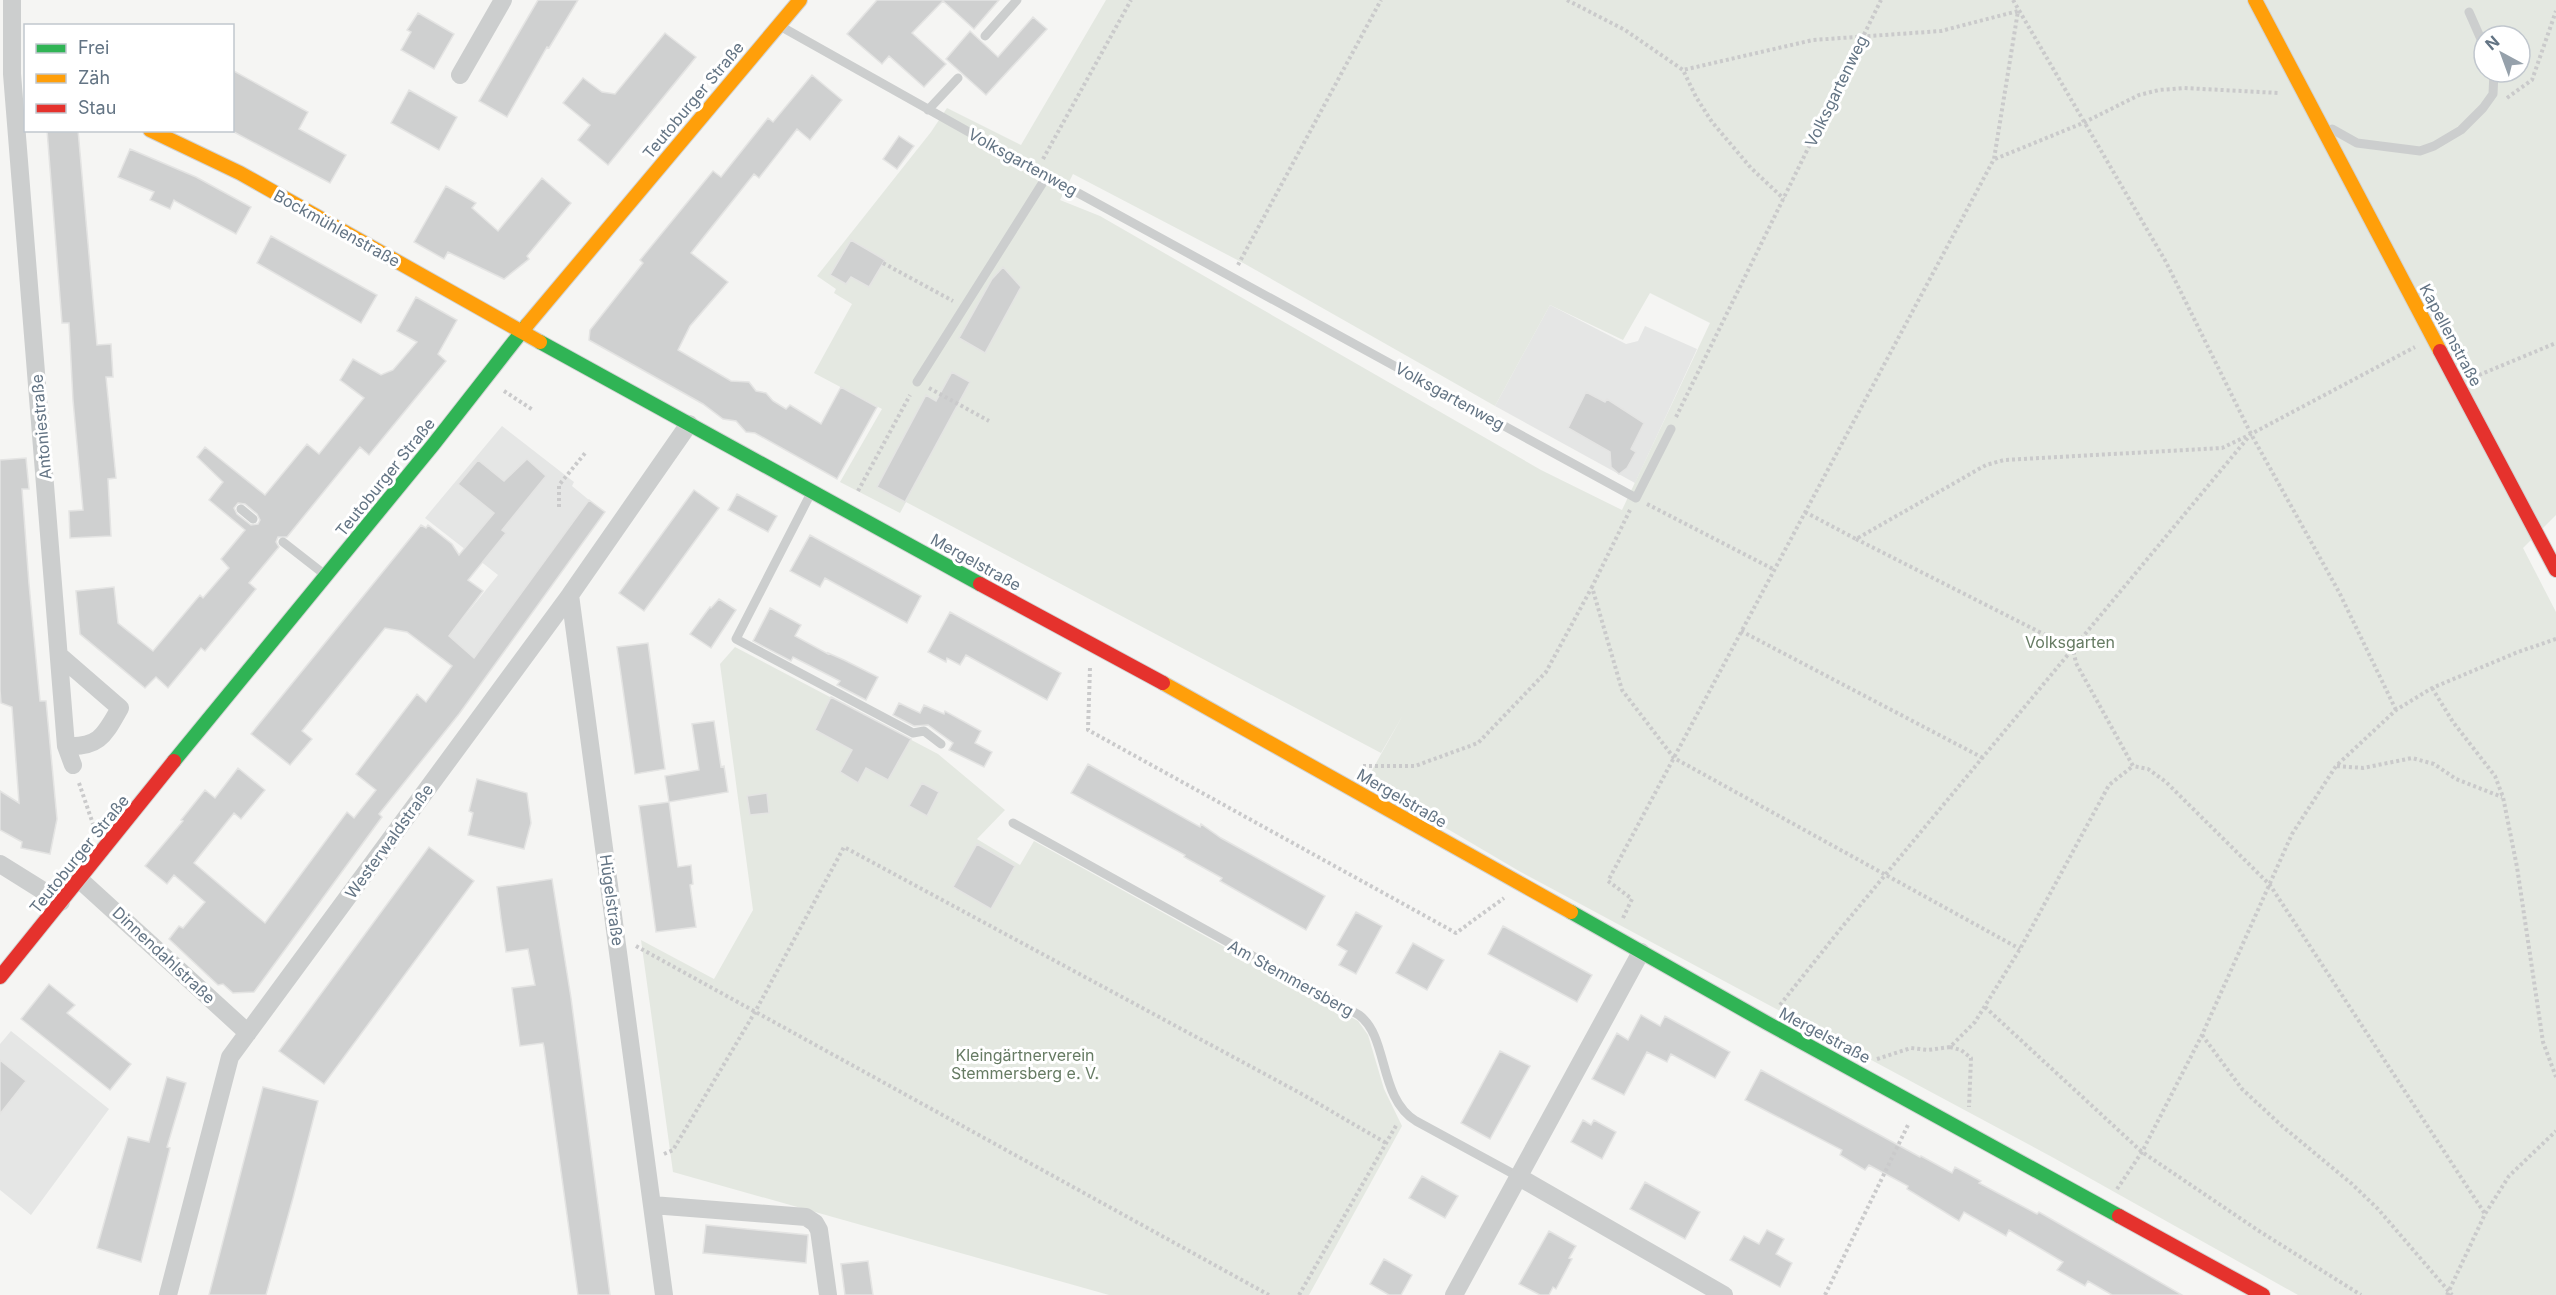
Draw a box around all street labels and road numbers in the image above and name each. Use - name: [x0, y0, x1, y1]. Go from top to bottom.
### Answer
- street label: Volksgartenweg: [1800, 32, 1872, 150]
- street label: Teutoburger Straße: [638, 37, 748, 163]
- street label: Volksgartenweg: [965, 124, 1081, 200]
- street label: Bockmühlenstraße: [270, 185, 404, 271]
- street label: Kapellenstraße: [2416, 280, 2486, 390]
- street label: Volksgartenweg: [1392, 358, 1508, 434]
- street label: Antoniestraße: [26, 373, 56, 481]
- street label: Teutoburger Straße: [331, 414, 439, 540]
- street label: Mergelstraße: [927, 529, 1025, 595]
- street label: Mergelstraße: [1354, 764, 1450, 832]
- street label: Westerwaldstraße: [341, 780, 437, 902]
- street label: Teutoburger Straße: [25, 791, 133, 917]
- street label: Hügelstraße: [596, 853, 628, 947]
- street label: Dinnendahlstraße: [109, 902, 219, 1008]
- street label: Am Stemmersberg: [1225, 935, 1357, 1021]
- street label: Mergelstraße: [1776, 1003, 1874, 1067]

